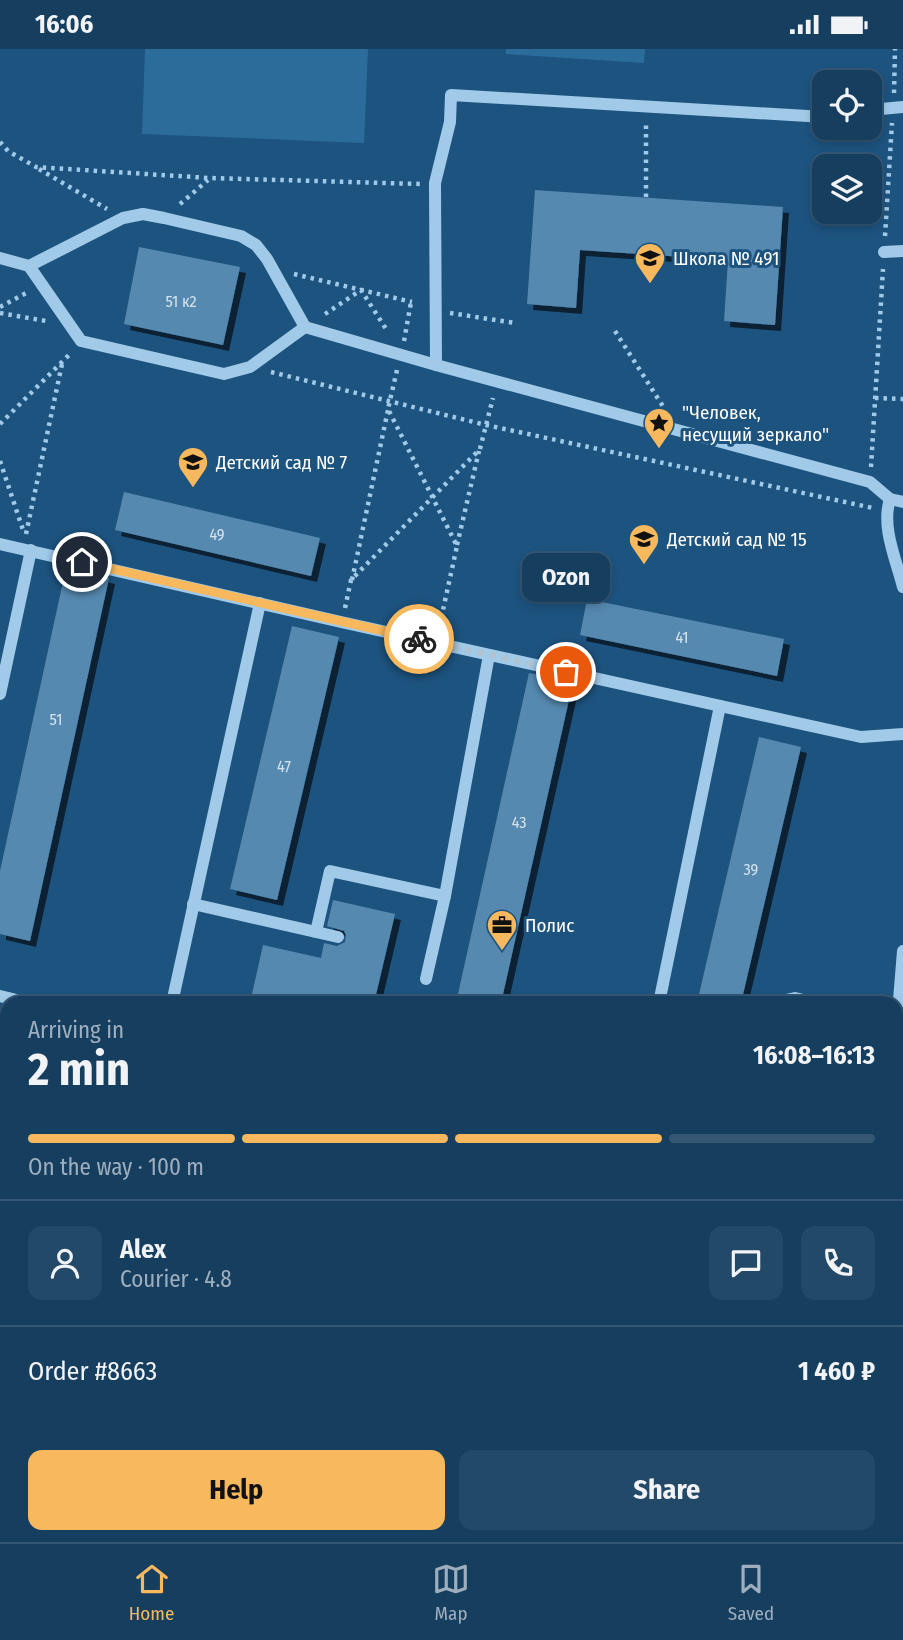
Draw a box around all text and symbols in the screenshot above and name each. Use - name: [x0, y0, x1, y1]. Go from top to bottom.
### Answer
- text: 16:06: [35, 9, 93, 40]
- map controls: [812, 70, 882, 224]
- button: locate: [812, 70, 882, 140]
- button: layers: [812, 154, 882, 224]
- school or university icon: Школа № 491: [633, 241, 667, 285]
- place label: Школа № 491: [673, 247, 780, 270]
- house number: 51 к2: [165, 292, 197, 311]
- place label: "Человек, несущий зеркало": [682, 401, 829, 446]
- place icon: "Человек, несущий зеркало": [642, 406, 676, 450]
- school or university icon: Детский сад № 7: [176, 445, 210, 489]
- place label: Детский сад № 7: [215, 451, 348, 474]
- school or university icon: Детский сад № 15: [627, 522, 661, 566]
- house number: 49: [209, 525, 225, 544]
- place label: Детский сад № 15: [666, 528, 807, 551]
- pin: [52, 532, 112, 592]
- icon: home: [63, 543, 101, 581]
- callout: Ozon: [522, 553, 610, 602]
- text: Ozon: [542, 563, 590, 591]
- courier: [384, 604, 454, 674]
- icon: bike: [400, 620, 438, 658]
- house number: 41: [675, 628, 689, 647]
- pin: [536, 642, 596, 702]
- icon: bag: [547, 653, 585, 691]
- house number: 51: [50, 710, 62, 729]
- house number: 47: [277, 757, 291, 776]
- house number: 43: [512, 813, 526, 832]
- house number: 39: [744, 860, 759, 879]
- office icon: Полис: [485, 908, 519, 952]
- place label: Полис: [525, 914, 574, 937]
- text: Arriving in: [28, 1016, 124, 1044]
- text: 16:08–16:13: [753, 1040, 875, 1071]
- text: 2 min: [28, 1042, 130, 1097]
- text: On the way · 100 m: [28, 1153, 204, 1181]
- button: person: [28, 1226, 102, 1300]
- button: chat: [709, 1226, 783, 1300]
- button: phone: [801, 1226, 875, 1300]
- text: Alex: [120, 1234, 166, 1265]
- text: Courier · 4.8: [120, 1265, 232, 1293]
- text: Order #8663: [28, 1356, 157, 1387]
- text: 1 460 ₽: [798, 1356, 875, 1387]
- button: Help: [28, 1450, 445, 1530]
- button: Share: [459, 1450, 875, 1530]
- tab: Home: [129, 1560, 174, 1625]
- tab: Map: [432, 1560, 470, 1625]
- tab: Saved: [728, 1560, 774, 1625]

